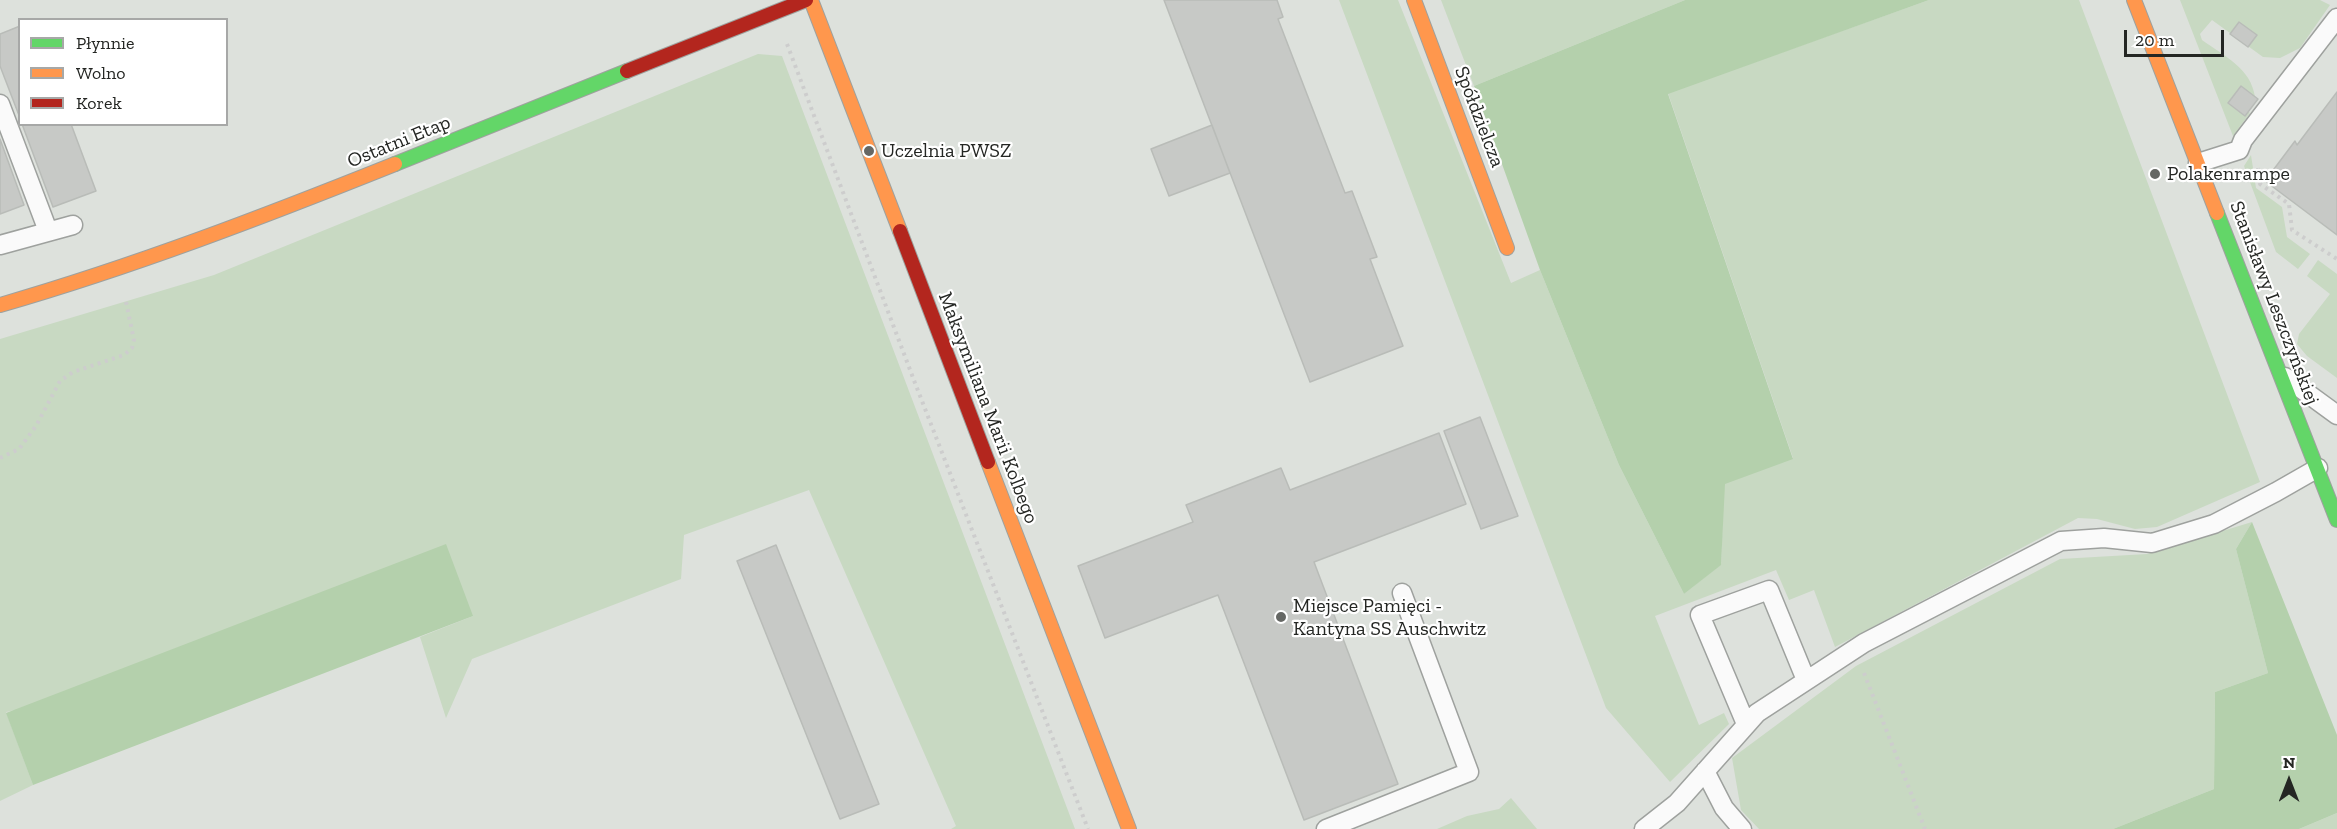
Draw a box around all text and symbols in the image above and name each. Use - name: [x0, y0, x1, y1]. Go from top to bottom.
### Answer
- legend: [18, 18, 228, 126]
- scale bar: [2127, 18, 2228, 56]
- text: 20 m: [2135, 29, 2174, 51]
- text: Płynnie: [76, 32, 134, 54]
- text: Wolno: [76, 62, 126, 84]
- street label: Spółdzielcza: [1449, 63, 1509, 171]
- text: Korek: [76, 92, 122, 114]
- street label: Ostatni Etap: [344, 110, 454, 174]
- place label: Uczelnia PWSZ: [881, 139, 1011, 163]
- marker: Uczelnia PWSZ: [862, 144, 876, 158]
- place label: Polakenrampe: [2167, 162, 2290, 186]
- marker: Polakenrampe: [2148, 167, 2162, 181]
- street label: Stanisławy Leszczyńskiej: [2224, 198, 2324, 408]
- street label: Maksymiliana Marii Kolbego: [933, 289, 1043, 527]
- place label: Miejsce Pamięci - Kantyna SS Auschwitz: [1293, 594, 1486, 641]
- marker: Miejsce Pamięci - Kantyna SS Auschwitz: [1274, 610, 1288, 624]
- north arrow: [2259, 751, 2319, 811]
- text: N: [2283, 753, 2295, 772]

